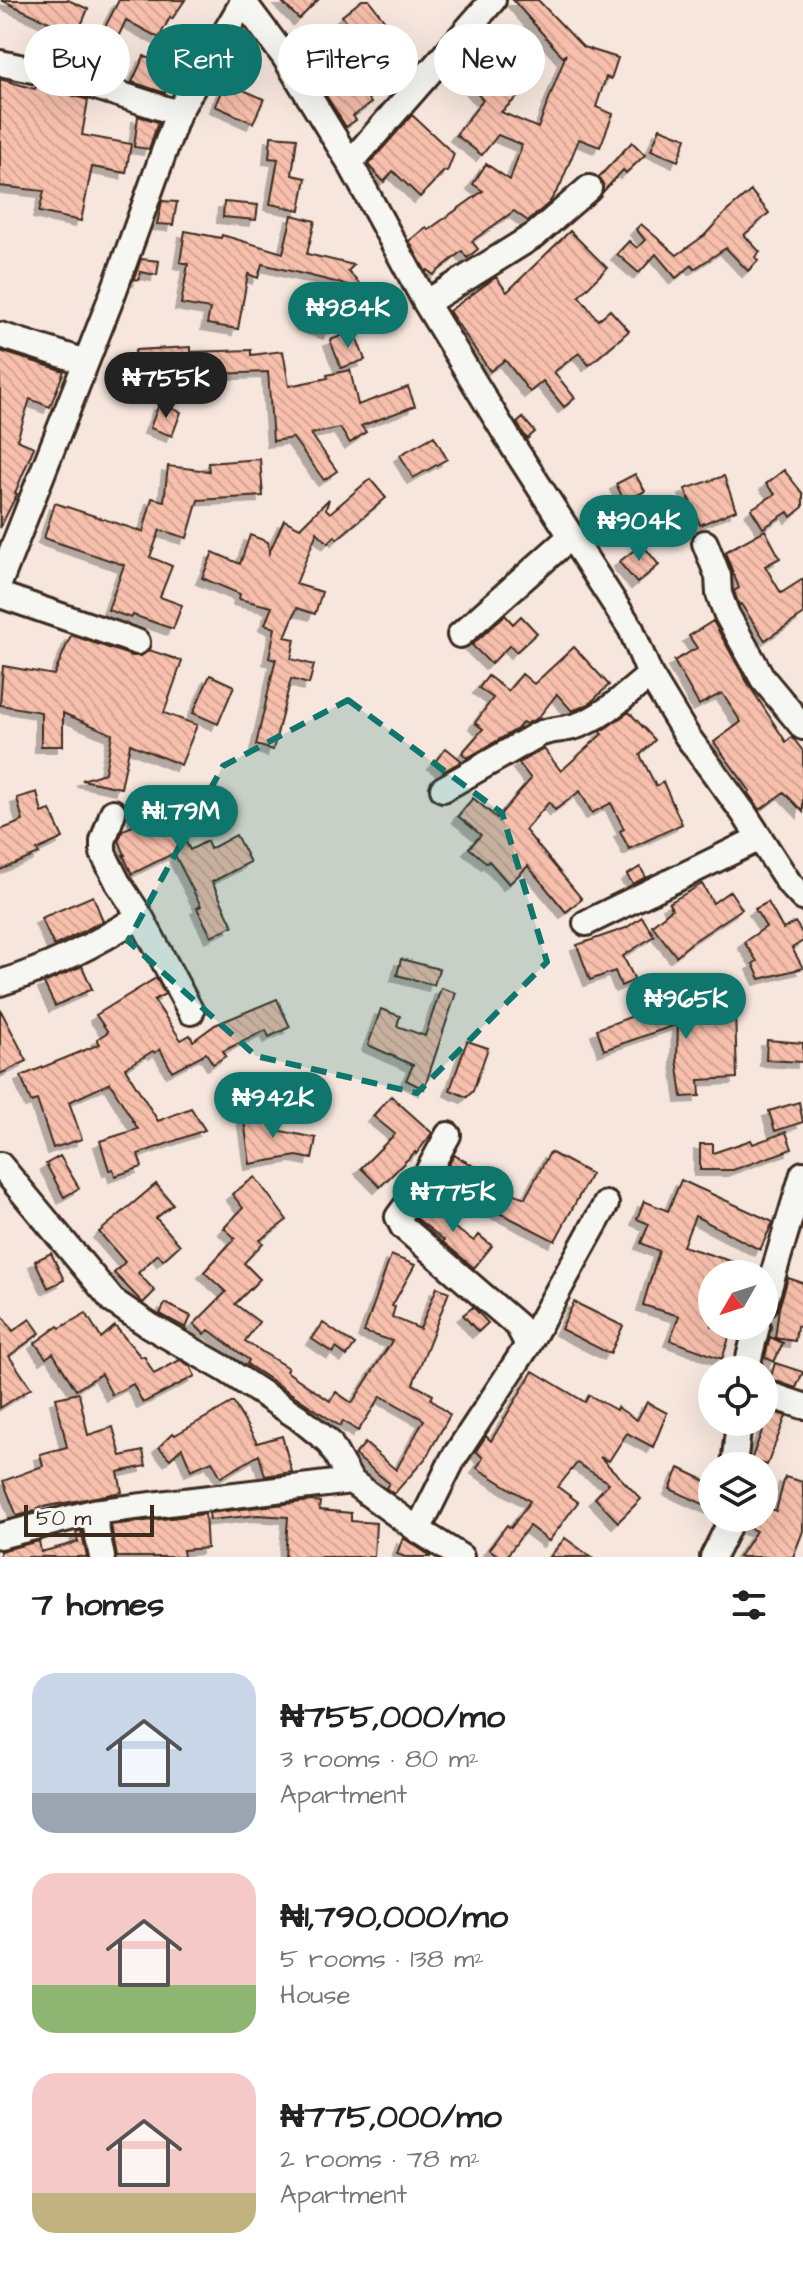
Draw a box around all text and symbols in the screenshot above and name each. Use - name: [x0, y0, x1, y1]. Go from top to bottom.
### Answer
- chip: Buy: [24, 24, 130, 96]
- chip: Rent: [146, 24, 262, 96]
- chip: Filters: [278, 24, 418, 96]
- chip: New: [434, 24, 545, 96]
- pin: ₦984K: [292, 282, 404, 350]
- text: ₦984K: [306, 290, 390, 326]
- pin: ₦755K: [110, 352, 222, 420]
- text: ₦755K: [122, 360, 210, 396]
- pin: ₦904K: [583, 495, 695, 563]
- text: ₦904K: [597, 503, 681, 539]
- pin: ₦1.79M: [116, 785, 246, 853]
- text: ₦1.79M: [142, 793, 220, 829]
- pin: ₦965K: [630, 973, 742, 1041]
- text: ₦965K: [644, 981, 728, 1017]
- pin: ₦942K: [217, 1072, 329, 1140]
- text: ₦942K: [232, 1080, 314, 1116]
- pin: ₦775K: [397, 1166, 509, 1234]
- text: ₦775K: [411, 1174, 495, 1210]
- north arrow: [698, 1260, 778, 1340]
- map controls: [698, 1260, 778, 1532]
- button: locate: [698, 1356, 778, 1436]
- button: layers: [698, 1452, 778, 1532]
- scale bar: [24, 1501, 154, 1537]
- text: 50 m: [36, 1503, 91, 1534]
- text: 7 homes: [32, 1581, 164, 1629]
- icon: filters: [727, 1583, 771, 1627]
- text: ₦755,000/mo: [280, 1693, 505, 1741]
- icon: home: [96, 1705, 192, 1801]
- text: 3 rooms · 80 m²: [280, 1741, 479, 1777]
- text: Apartment: [280, 1777, 407, 1813]
- text: ₦1,790,000/mo: [280, 1893, 508, 1941]
- icon: home: [96, 1905, 192, 2001]
- text: 5 rooms · 138 m²: [280, 1941, 484, 1977]
- text: House: [280, 1977, 351, 2013]
- text: ₦775,000/mo: [280, 2093, 502, 2141]
- icon: home: [96, 2105, 192, 2201]
- text: 2 rooms · 78 m²: [280, 2141, 480, 2177]
- text: Apartment: [280, 2177, 407, 2213]

